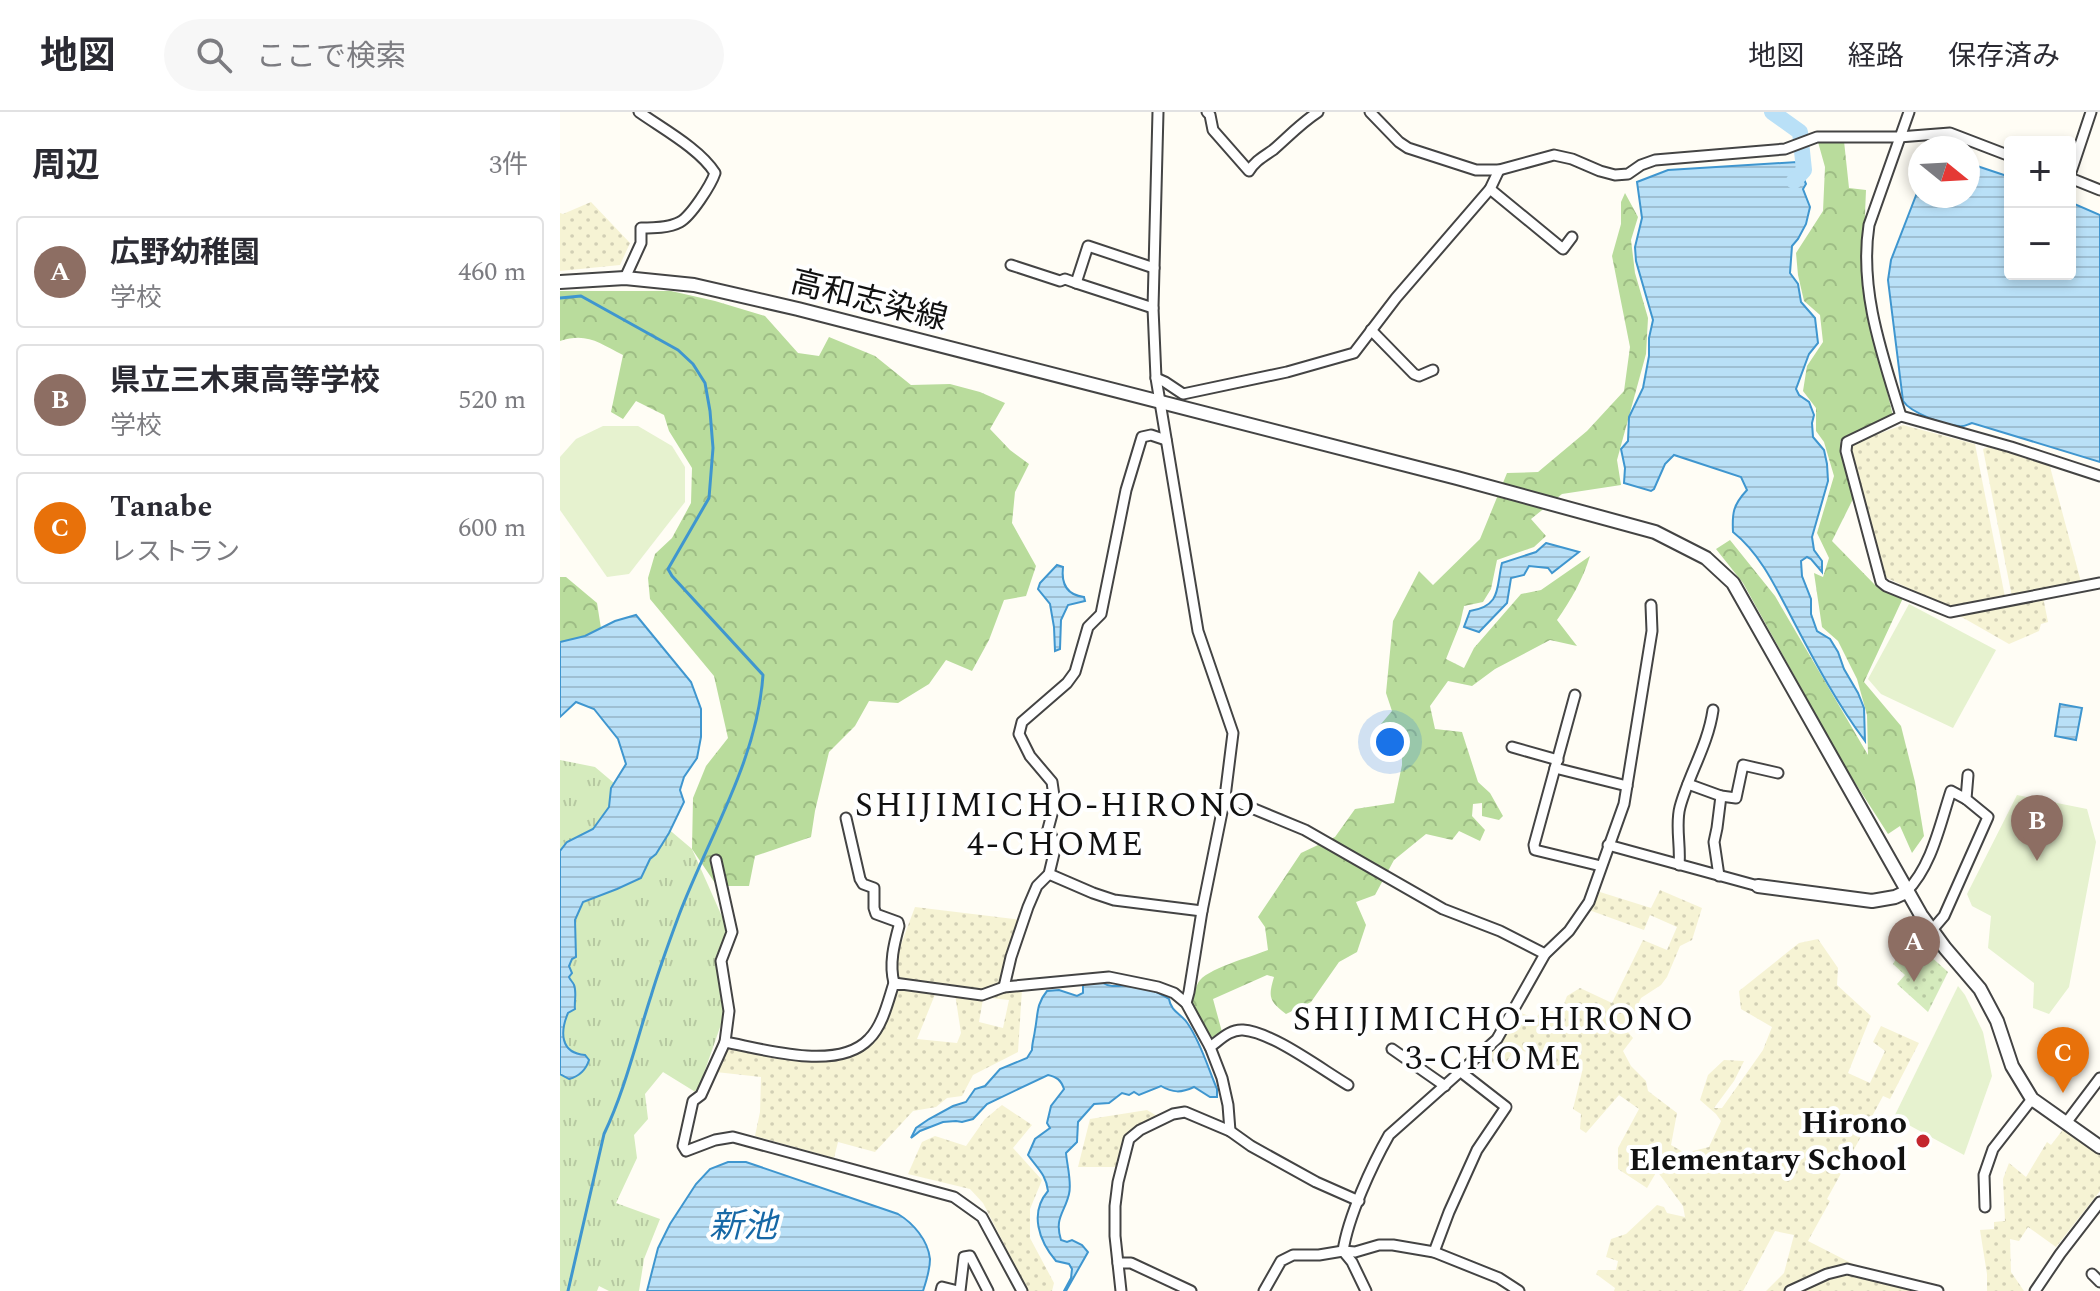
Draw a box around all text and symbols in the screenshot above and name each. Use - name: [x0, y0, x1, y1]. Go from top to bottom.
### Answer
- search box: [164, 19, 724, 91]
- text: 地図: [40, 28, 116, 86]
- icon: search: [192, 33, 236, 77]
- text: ここで検索: [256, 34, 406, 80]
- text: 地図: [1748, 35, 1804, 78]
- text: 経路: [1848, 35, 1904, 78]
- text: 保存済み: [1948, 35, 2060, 78]
- north arrow: [1908, 136, 1980, 208]
- map controls: [2004, 136, 2076, 280]
- button: +: [2004, 136, 2076, 208]
- text: 周辺: [32, 140, 100, 192]
- text: 3件: [489, 145, 528, 185]
- button: −: [2004, 208, 2076, 280]
- text: 広野幼稚園: [110, 230, 260, 276]
- text: A: [50, 252, 70, 292]
- text: 460 m: [458, 252, 526, 292]
- street label: 高和志染線: [785, 258, 953, 344]
- text: 学校: [110, 278, 162, 318]
- text: 県立三木東高等学校: [110, 358, 380, 404]
- text: B: [51, 380, 69, 420]
- text: 520 m: [458, 380, 526, 420]
- text: 学校: [110, 406, 162, 446]
- text: Tanabe: [110, 484, 212, 530]
- text: C: [51, 508, 69, 548]
- text: 600 m: [458, 508, 526, 548]
- text: レストラン: [110, 532, 240, 572]
- your location: [1370, 722, 1410, 762]
- district label: SHIJIMICHO-HIRONO 4-CHOME: [855, 780, 1257, 871]
- pin: B: [2011, 795, 2063, 861]
- pin: A: [1888, 916, 1940, 982]
- district label: SHIJIMICHO-HIRONO 3-CHOME: [1293, 994, 1695, 1085]
- pin: C: [2037, 1027, 2089, 1093]
- place label: Hirono Elementary School: [1629, 1099, 1907, 1185]
- marker: Hirono Elementary School: [1914, 1132, 1932, 1150]
- water label: 新池: [709, 1201, 780, 1253]

